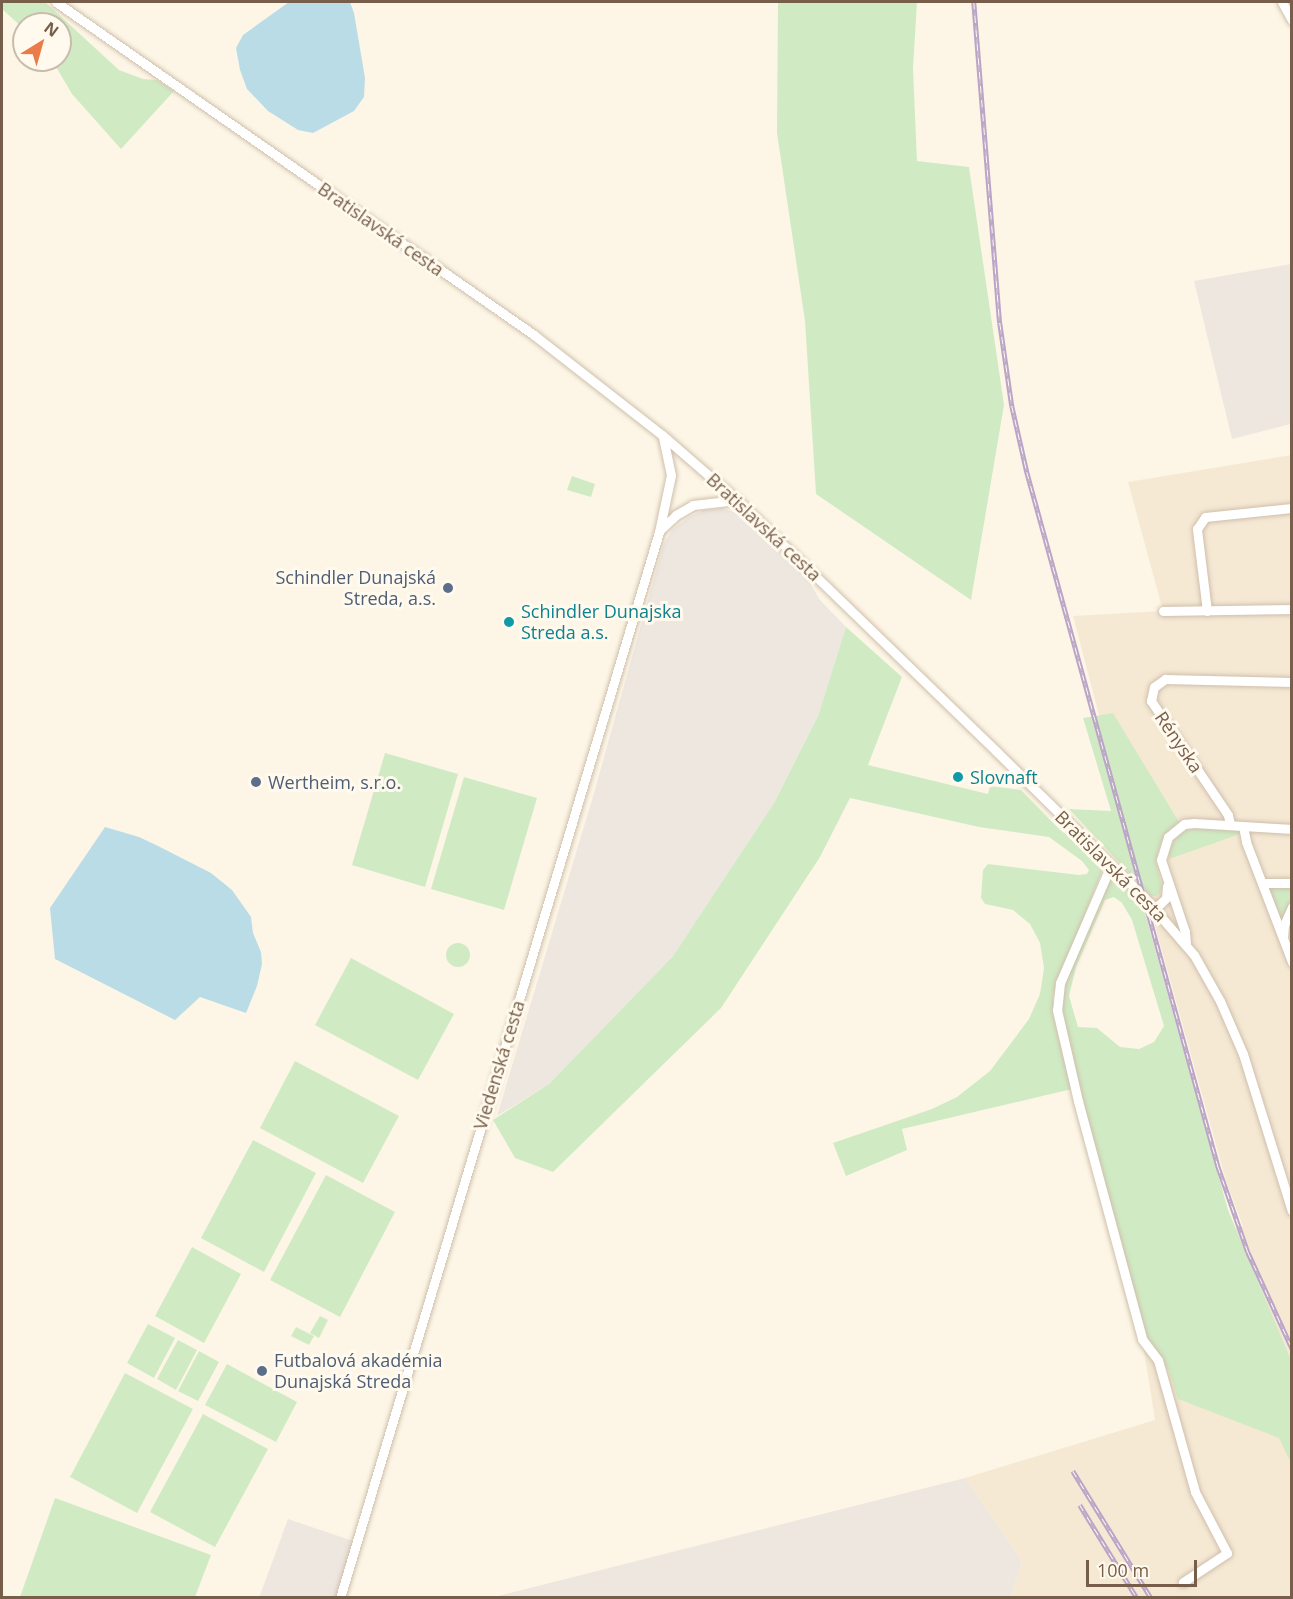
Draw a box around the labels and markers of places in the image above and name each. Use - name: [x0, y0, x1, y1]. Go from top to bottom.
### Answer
- place label: Schindler Dunajská Streda, a.s.: [275, 567, 436, 610]
- marker: Schindler Dunajská Streda, a.s.: [441, 581, 455, 595]
- place label: Schindler Dunajska Streda a.s.: [521, 601, 682, 644]
- marker: Schindler Dunajska Streda a.s.: [502, 615, 516, 629]
- place label: Slovnaft: [970, 766, 1038, 788]
- marker: Slovnaft: [951, 770, 965, 784]
- place label: Wertheim, s.r.o.: [268, 771, 401, 793]
- marker: Wertheim, s.r.o.: [249, 775, 263, 789]
- place label: Futbalová akadémia Dunajská Streda: [274, 1350, 443, 1392]
- marker: Futbalová akadémia Dunajská Streda: [255, 1364, 269, 1378]

